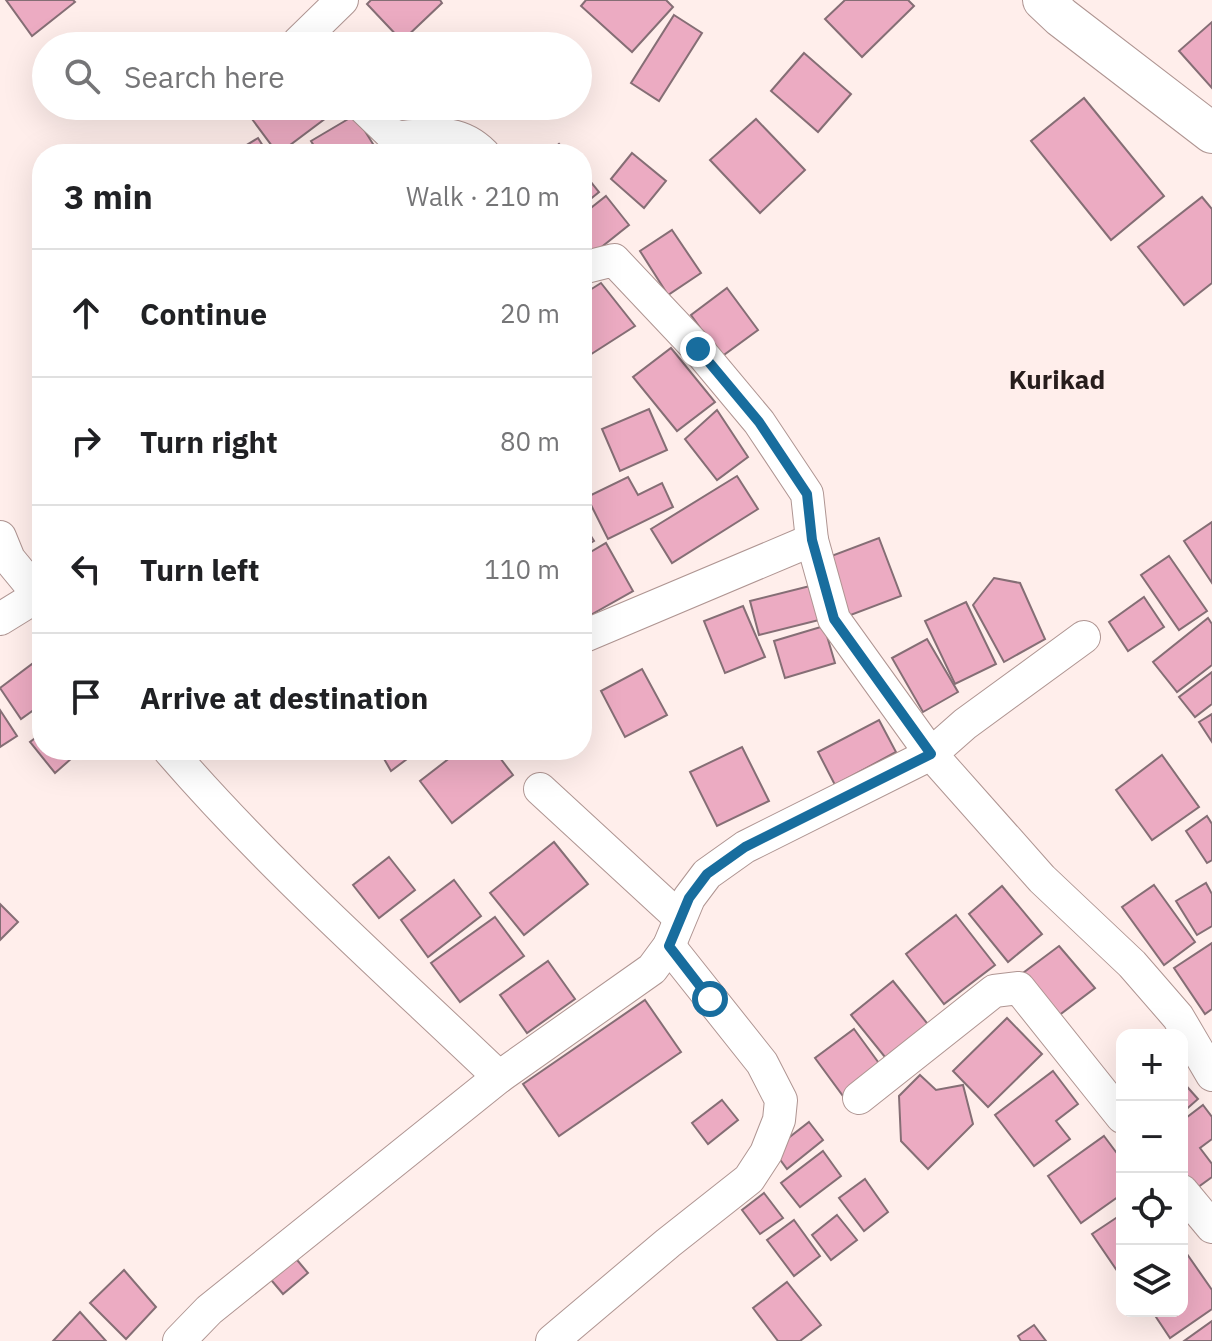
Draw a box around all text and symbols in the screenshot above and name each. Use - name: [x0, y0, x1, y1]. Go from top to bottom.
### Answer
- search box: [32, 32, 592, 120]
- icon: search: [60, 54, 104, 98]
- text: Search here: [124, 57, 285, 96]
- text: 3 min: [64, 174, 153, 218]
- text: Walk · 210 m: [406, 179, 560, 213]
- icon: ahead: [64, 291, 108, 335]
- text: Continue: [140, 294, 267, 333]
- text: 20 m: [500, 296, 560, 330]
- route end: [680, 331, 716, 367]
- district label: Kurikad: [1009, 362, 1105, 396]
- icon: right: [64, 419, 108, 463]
- text: Turn right: [140, 422, 278, 461]
- text: 80 m: [500, 424, 560, 458]
- icon: left: [64, 547, 108, 591]
- text: Turn left: [140, 550, 259, 589]
- text: 110 m: [484, 552, 560, 586]
- icon: arrive: [64, 675, 108, 719]
- text: Arrive at destination: [140, 678, 428, 717]
- route start: [692, 981, 728, 1017]
- map controls: [1116, 1029, 1188, 1317]
- button: +: [1116, 1029, 1188, 1101]
- button: −: [1116, 1101, 1188, 1173]
- button: locate: [1116, 1173, 1188, 1245]
- button: layers: [1116, 1245, 1188, 1317]

